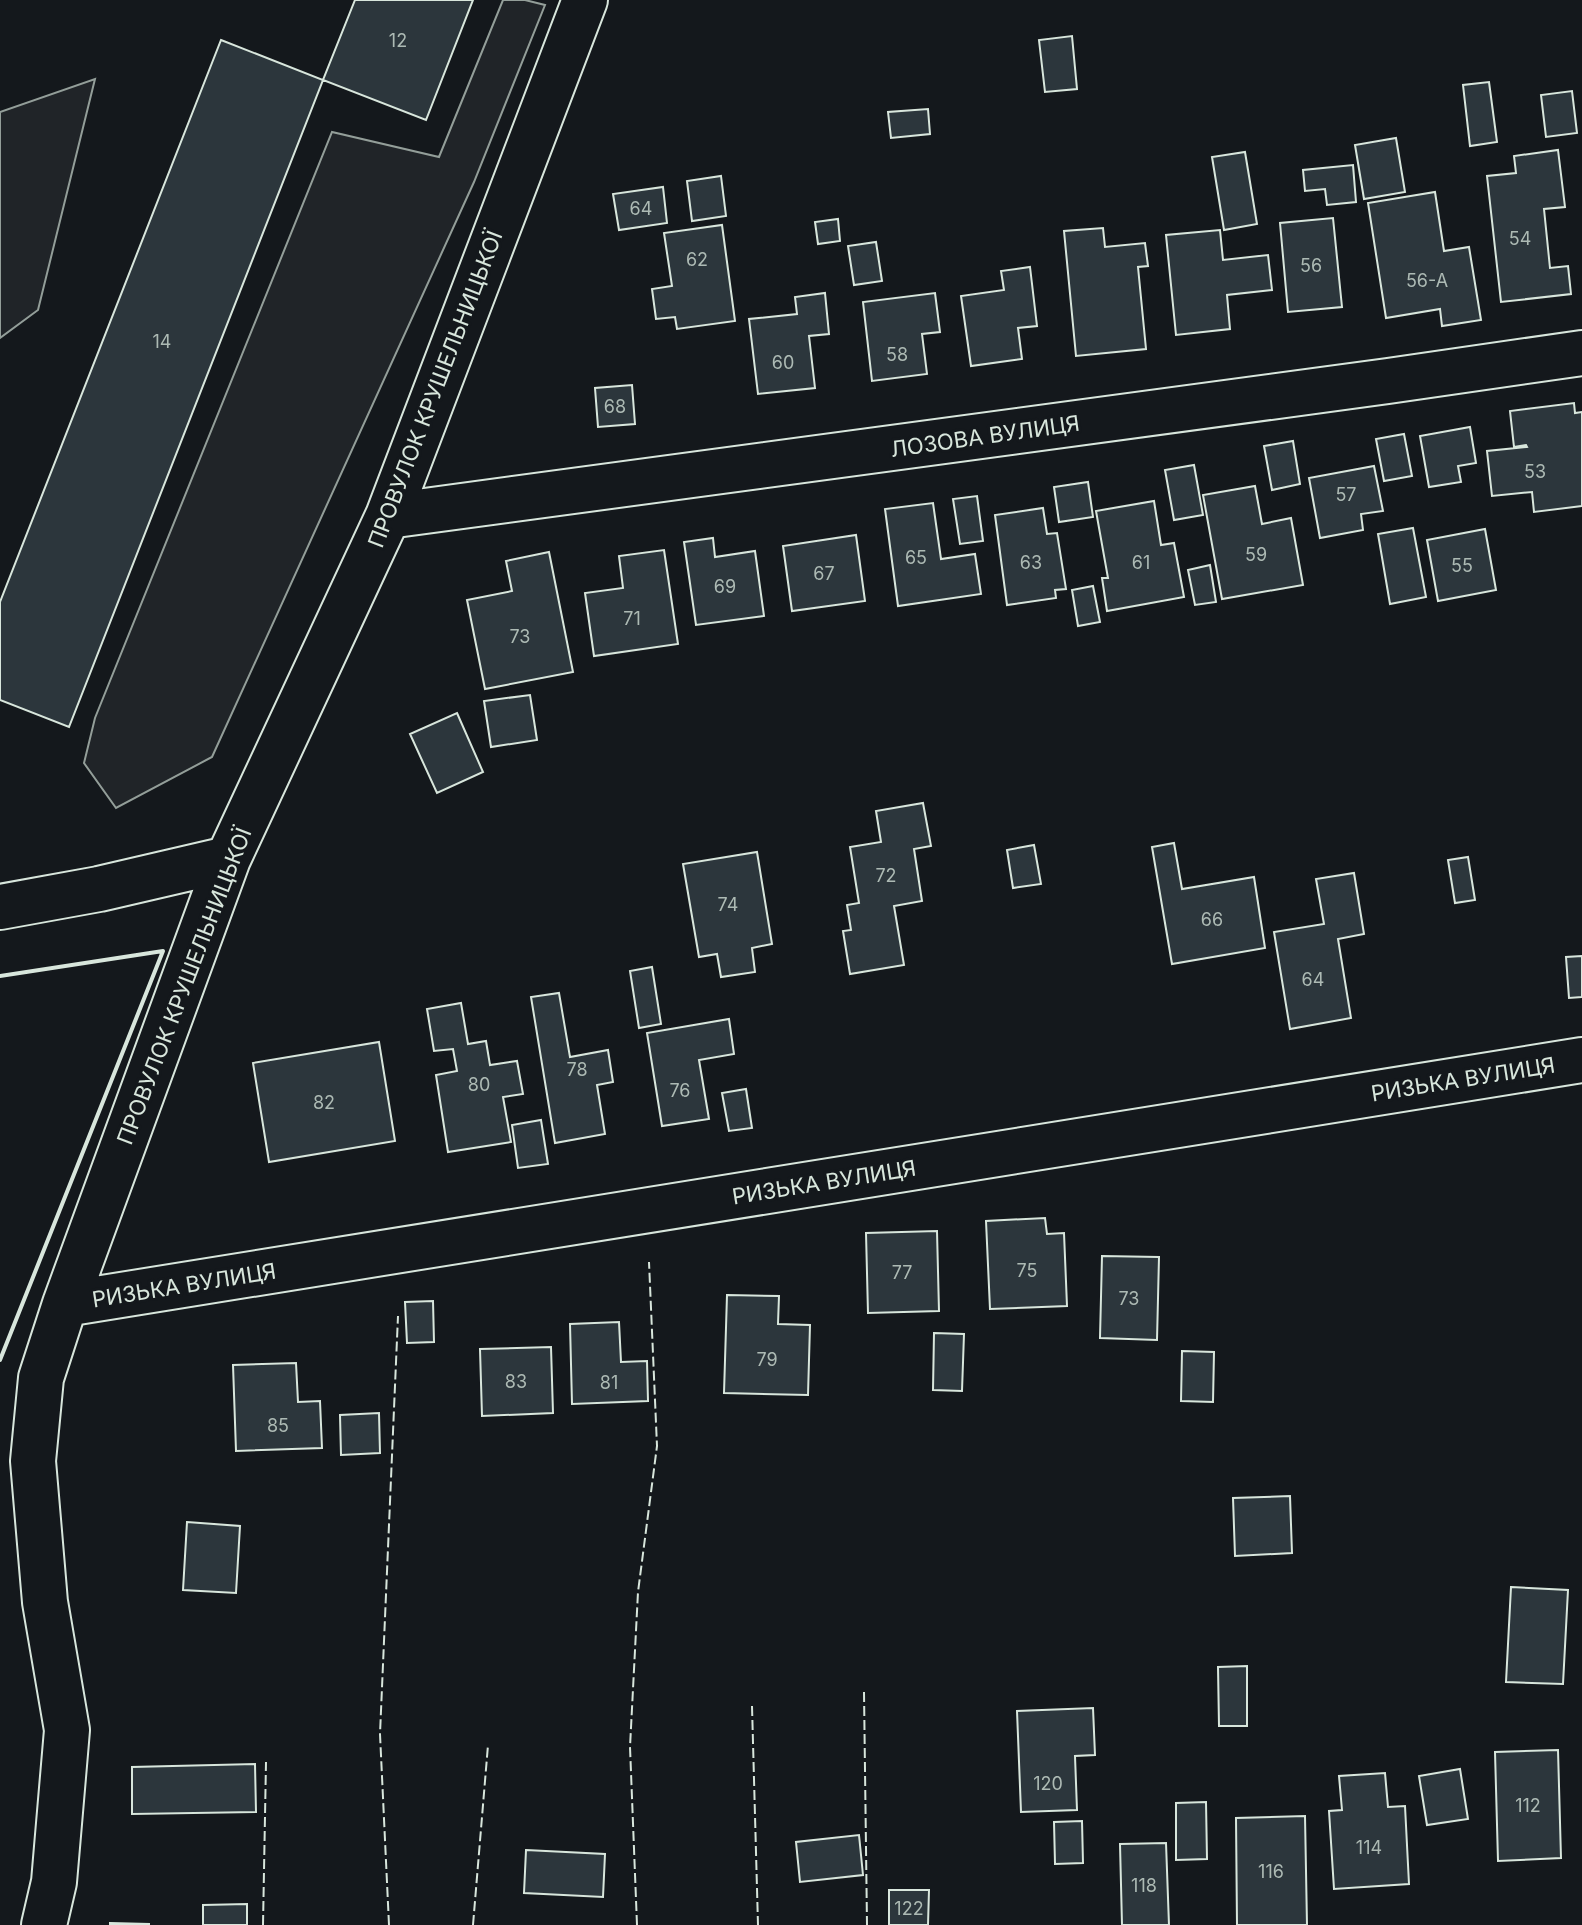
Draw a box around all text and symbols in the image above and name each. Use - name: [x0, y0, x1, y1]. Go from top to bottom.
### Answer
- house number: 12: [389, 30, 407, 51]
- house number: 64: [630, 198, 652, 219]
- street label: ПРОВУЛОК КРУШЕЛЬНИЦЬКОЇ: [362, 226, 508, 551]
- house number: 54: [1509, 228, 1531, 249]
- house number: 62: [686, 249, 708, 270]
- house number: 56: [1300, 255, 1322, 276]
- house number: 56-А: [1406, 270, 1448, 291]
- house number: 14: [153, 331, 171, 352]
- house number: 58: [886, 344, 908, 365]
- house number: 60: [772, 352, 794, 373]
- house number: 68: [604, 396, 626, 417]
- street label: ЛОЗОВА ВУЛИЦЯ: [889, 410, 1081, 462]
- house number: 53: [1524, 461, 1546, 482]
- house number: 57: [1335, 484, 1357, 505]
- house number: 59: [1245, 544, 1267, 565]
- house number: 65: [905, 547, 927, 568]
- house number: 63: [1020, 552, 1042, 573]
- house number: 61: [1132, 552, 1150, 573]
- house number: 55: [1451, 555, 1473, 576]
- house number: 67: [813, 563, 835, 584]
- house number: 69: [714, 576, 736, 597]
- house number: 71: [623, 608, 641, 629]
- house number: 73: [509, 626, 531, 647]
- street label: ПРОВУЛОК КРУШЕЛЬНИЦЬКОЇ: [111, 823, 257, 1148]
- house number: 72: [875, 865, 897, 886]
- house number: 74: [718, 894, 738, 915]
- house number: 66: [1201, 909, 1223, 930]
- house number: 64: [1302, 969, 1324, 990]
- street label: РИЗЬКА ВУЛИЦЯ: [1369, 1052, 1557, 1106]
- house number: 78: [566, 1059, 588, 1080]
- house number: 80: [468, 1074, 490, 1095]
- house number: 76: [669, 1080, 691, 1101]
- house number: 82: [313, 1092, 335, 1113]
- street label: РИЗЬКА ВУЛИЦЯ: [730, 1155, 918, 1209]
- street label: РИЗЬКА ВУЛИЦЯ: [90, 1258, 278, 1312]
- house number: 75: [1017, 1260, 1037, 1281]
- house number: 77: [892, 1262, 912, 1283]
- house number: 73: [1118, 1288, 1140, 1309]
- house number: 79: [756, 1349, 778, 1370]
- house number: 83: [505, 1371, 527, 1392]
- house number: 81: [600, 1372, 618, 1393]
- house number: 85: [267, 1415, 289, 1436]
- house number: 120: [1033, 1773, 1063, 1794]
- house number: 112: [1515, 1795, 1541, 1816]
- house number: 114: [1356, 1837, 1382, 1858]
- house number: 116: [1258, 1861, 1284, 1882]
- house number: 118: [1131, 1875, 1157, 1896]
- house number: 122: [894, 1898, 924, 1919]

